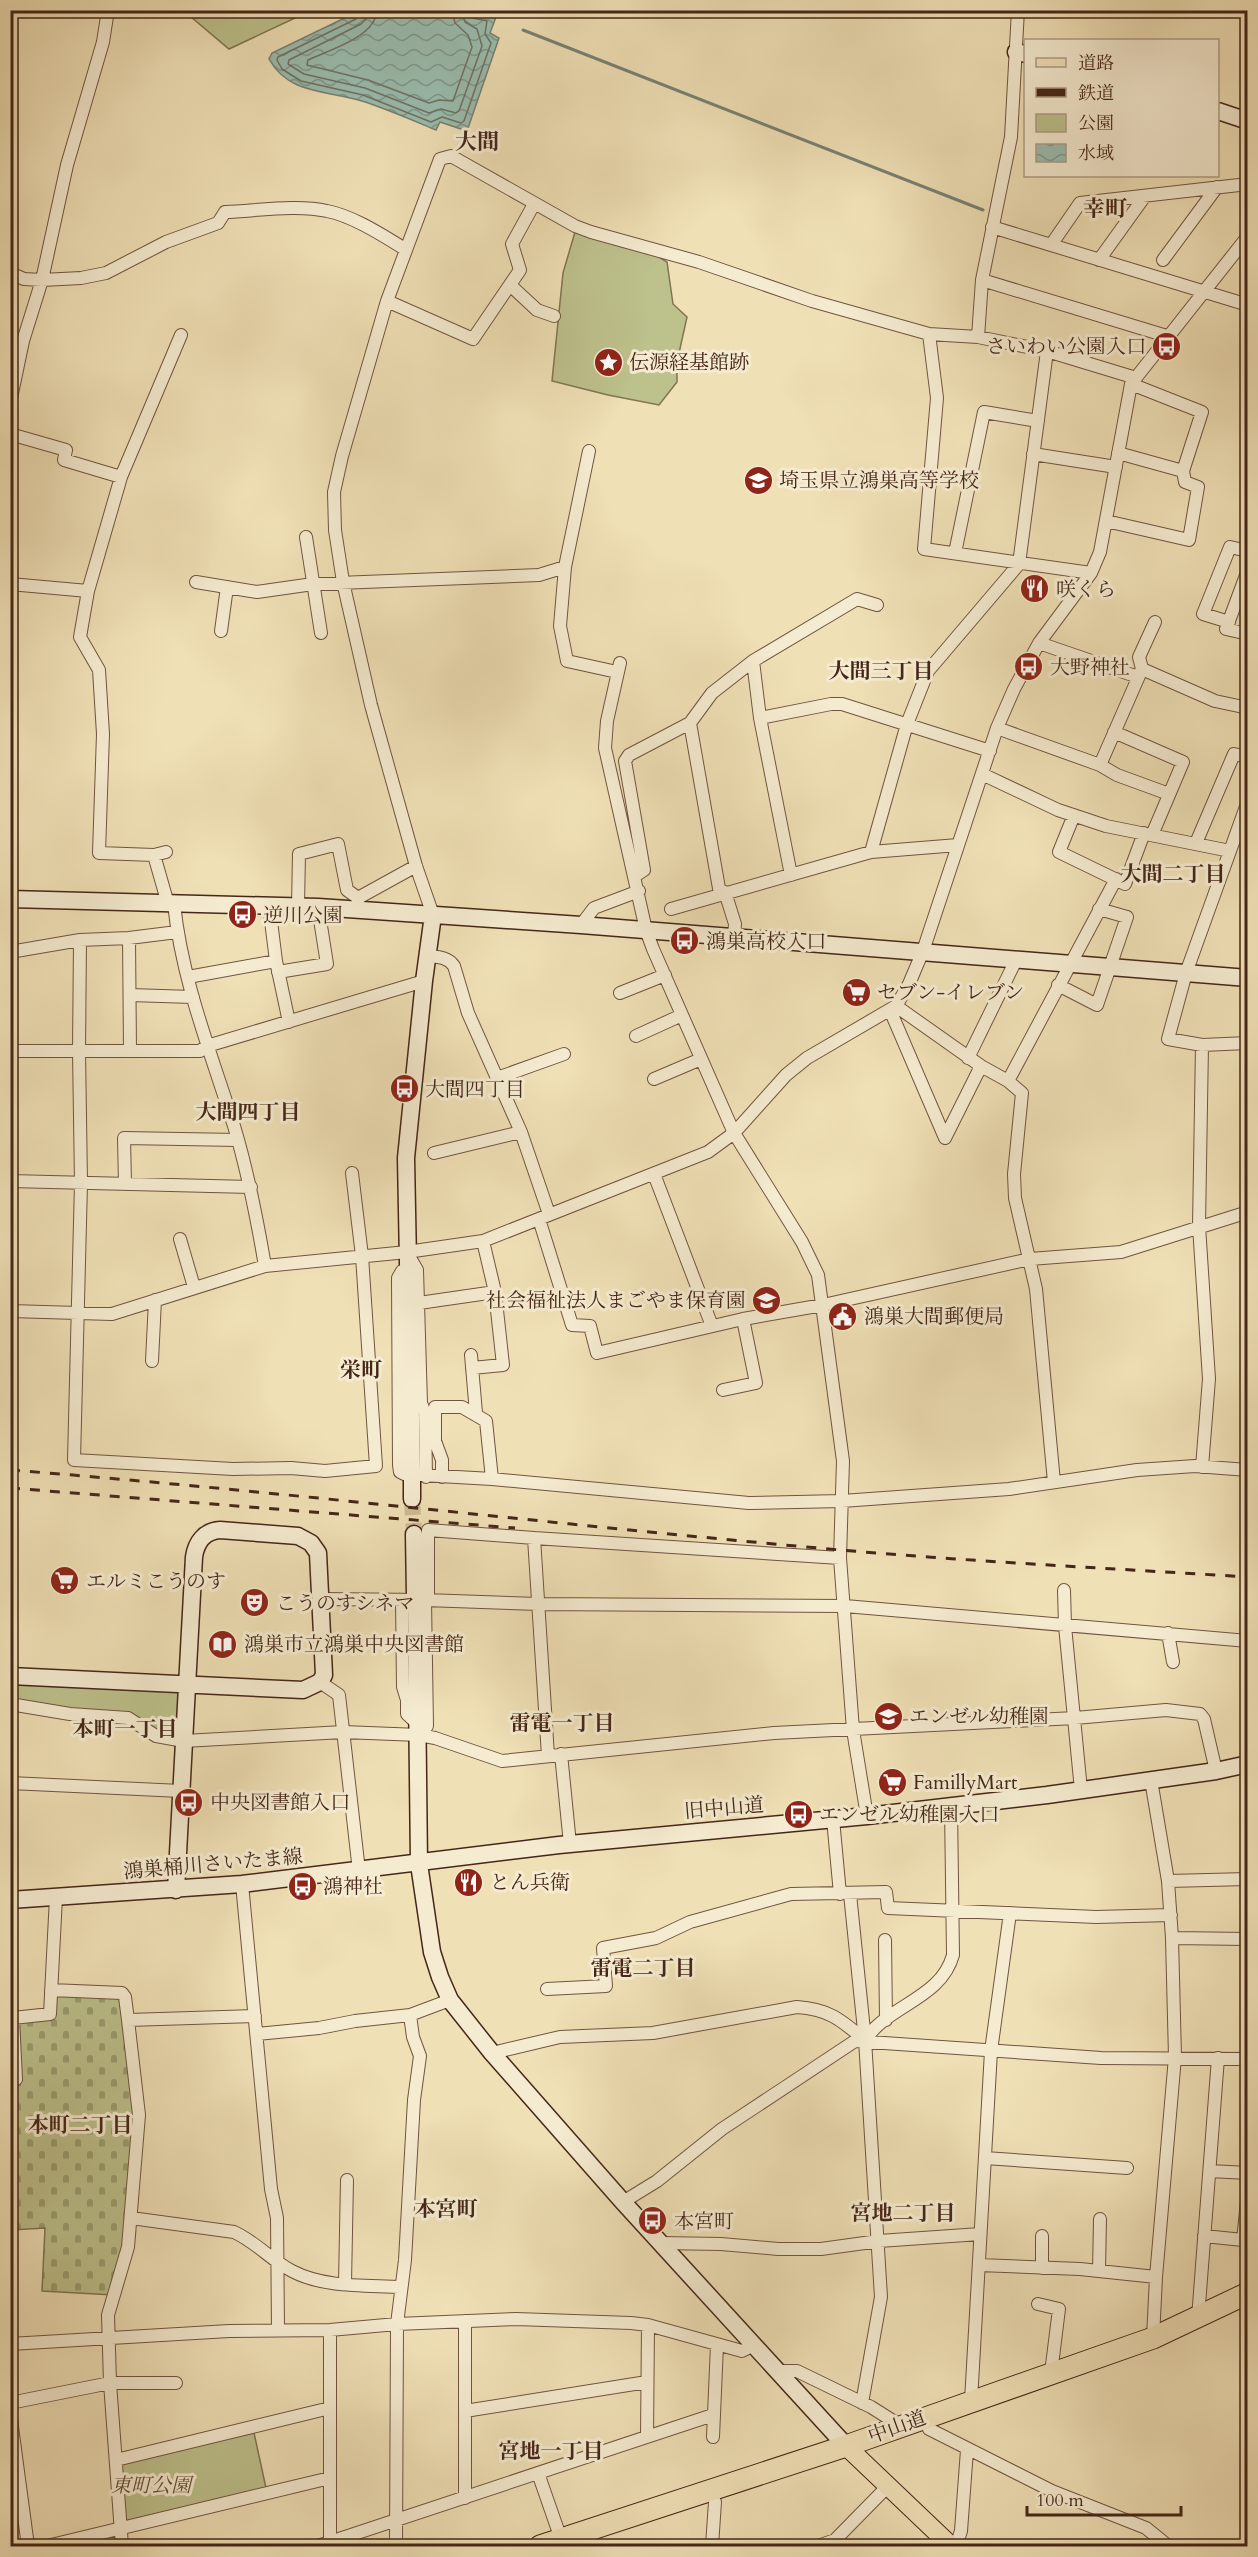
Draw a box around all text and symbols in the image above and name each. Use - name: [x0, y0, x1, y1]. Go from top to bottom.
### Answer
- legend: [1024, 39, 1219, 177]
- text: 道路: [1078, 51, 1114, 76]
- text: 鉄道: [1078, 81, 1114, 106]
- text: 公園: [1078, 111, 1114, 136]
- district label: 大間: [455, 127, 499, 157]
- text: 水域: [1078, 141, 1114, 166]
- district label: 幸町: [1083, 194, 1127, 224]
- bus stop icon: さいわい公園入口: [1151, 330, 1183, 362]
- place label: さいわい公園入口: [986, 333, 1146, 360]
- place icon: 伝源経基館跡: [592, 346, 624, 378]
- place label: 伝源経基館跡: [629, 349, 749, 376]
- school or university icon: 埼玉県立鴻巣高等学校: [742, 464, 774, 496]
- place label: 埼玉県立鴻巣高等学校: [779, 467, 979, 494]
- restaurant icon: 咲くら: [1019, 573, 1051, 605]
- place label: 咲くら: [1056, 576, 1116, 603]
- bus stop icon: 大野神社: [1013, 651, 1045, 683]
- place label: 大野神社: [1050, 654, 1130, 681]
- district label: 大間三丁目: [829, 657, 934, 686]
- district label: 大間二丁目: [1121, 860, 1226, 889]
- bus stop icon: 逆川公園: [226, 899, 258, 931]
- place label: 逆川公園: [263, 902, 343, 929]
- bus stop icon: 鴻巣高校入口: [669, 925, 701, 957]
- place label: 鴻巣高校入口: [706, 928, 826, 955]
- supermarket icon: セブン-イレブン: [840, 976, 872, 1008]
- place label: セブン-イレブン: [877, 979, 1024, 1006]
- bus stop icon: 大間四丁目: [388, 1073, 420, 1105]
- place label: 大間四丁目: [425, 1076, 525, 1103]
- district label: 大間四丁目: [196, 1098, 301, 1127]
- school or university icon: 社会福祉法人まごやま保育園: [751, 1284, 783, 1316]
- place label: 社会福祉法人まごやま保育園: [486, 1287, 746, 1314]
- public building icon: 鴻巣大間郵便局: [827, 1300, 859, 1332]
- place label: 鴻巣大間郵便局: [864, 1303, 1004, 1330]
- district label: 栄町: [340, 1356, 382, 1385]
- supermarket icon: エルミこうのす: [49, 1565, 81, 1597]
- place label: エルミこうのす: [86, 1568, 226, 1595]
- theatre icon: こうのすシネマ: [239, 1587, 271, 1619]
- place label: こうのすシネマ: [276, 1590, 415, 1617]
- library icon: 鴻巣市立鴻巣中央図書館: [207, 1628, 239, 1660]
- place label: 鴻巣市立鴻巣中央図書館: [244, 1631, 464, 1658]
- school or university icon: エンゼル幼稚園: [872, 1700, 904, 1732]
- place label: エンゼル幼稚園: [909, 1703, 1049, 1730]
- district label: 雷電一丁目: [510, 1709, 615, 1738]
- district label: 本町一丁目: [73, 1715, 178, 1744]
- supermarket icon: FamillyMart: [876, 1766, 908, 1798]
- place label: FamillyMart: [913, 1769, 1018, 1796]
- bus stop icon: 中央図書館入口: [173, 1786, 205, 1818]
- place label: 中央図書館入口: [210, 1789, 350, 1816]
- street label: 旧中山道: [683, 1791, 765, 1825]
- bus stop icon: エンゼル幼稚園入口: [782, 1798, 814, 1830]
- place label: エンゼル幼稚園入口: [819, 1801, 999, 1828]
- street label: 鴻巣桶川さいたま線: [122, 1843, 304, 1885]
- restaurant icon: とん兵衛: [453, 1866, 485, 1898]
- place label: とん兵衛: [490, 1869, 570, 1896]
- bus stop icon: 鴻神社: [286, 1870, 318, 1902]
- place label: 鴻神社: [323, 1873, 383, 1900]
- district label: 雷電二丁目: [591, 1954, 696, 1983]
- district label: 本町二丁目: [28, 2111, 133, 2140]
- district label: 本宮町: [415, 2195, 478, 2224]
- district label: 宮地二丁目: [851, 2199, 956, 2228]
- bus stop icon: 本宮町: [637, 2205, 669, 2237]
- place label: 本宮町: [674, 2208, 734, 2235]
- street label: 中山道: [864, 2404, 930, 2450]
- district label: 宮地一丁目: [499, 2437, 604, 2466]
- park label: 東町公園: [111, 2472, 194, 2499]
- scale bar: [1027, 2479, 1182, 2517]
- text: 100 m: [1036, 2488, 1084, 2513]

